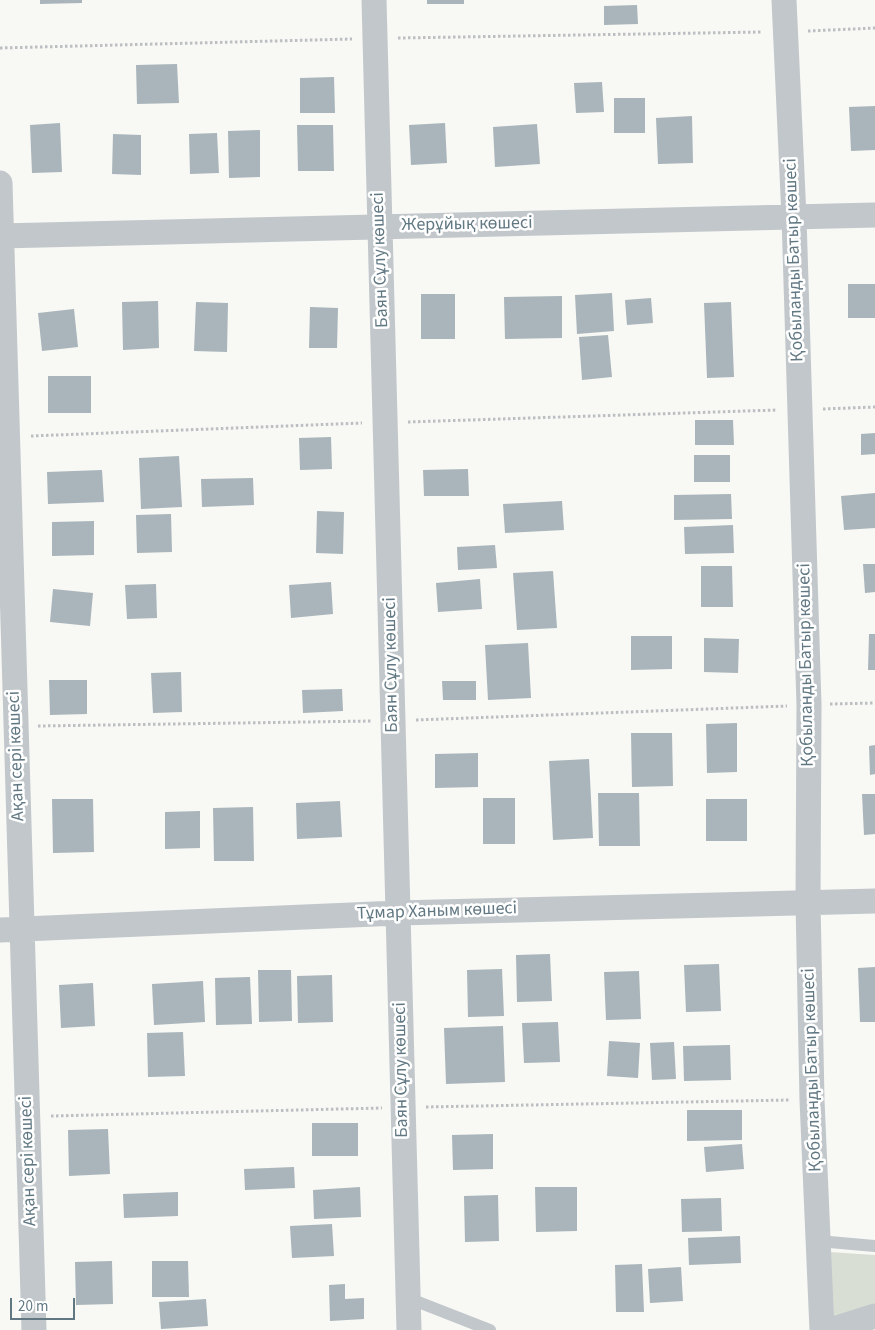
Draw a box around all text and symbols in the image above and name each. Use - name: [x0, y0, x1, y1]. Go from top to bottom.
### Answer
- street label: Қобыланды Батыр көшесі: [781, 158, 809, 362]
- street label: Баян Сұлу көшесі: [368, 192, 394, 328]
- street label: Жерұйық көшесі: [401, 213, 533, 237]
- street label: Қобыланды Батыр көшесі: [794, 563, 820, 767]
- street label: Баян Сұлу көшесі: [380, 597, 404, 733]
- street label: Ақан сері көшесі: [4, 690, 30, 822]
- street label: Тұмар Ханым көшесі: [357, 898, 517, 926]
- street label: Қобыланды Батыр көшесі: [799, 968, 827, 1172]
- street label: Баян Сұлу көшесі: [390, 1002, 414, 1138]
- street label: Ақан сері көшесі: [16, 1095, 42, 1227]
- scale bar: [12, 1288, 78, 1320]
- text: 20 m: [18, 1296, 48, 1317]

